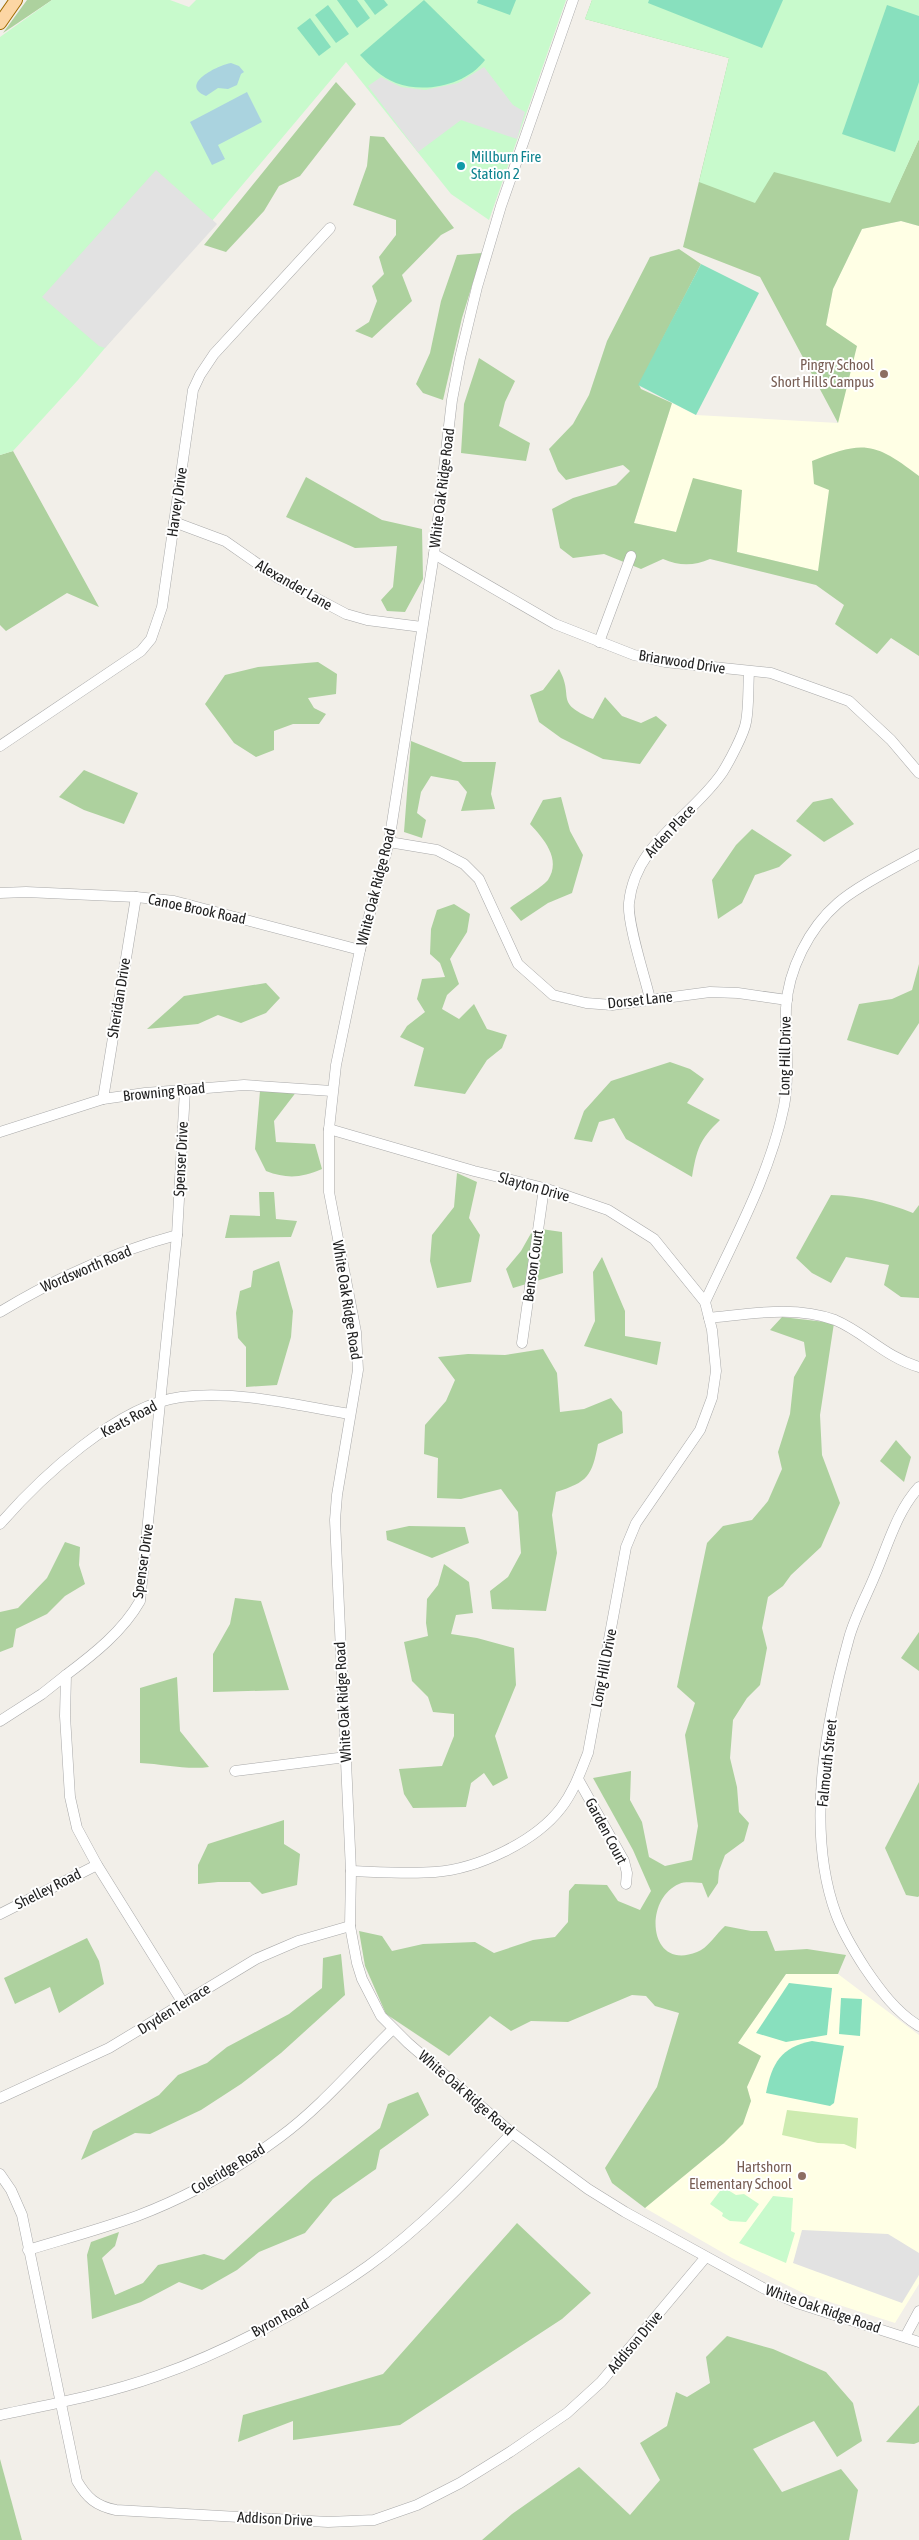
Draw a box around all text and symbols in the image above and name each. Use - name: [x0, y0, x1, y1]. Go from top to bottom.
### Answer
- place label: Millburn Fire Station 2: [471, 148, 541, 182]
- marker: Millburn Fire Station 2: [455, 160, 467, 172]
- place label: Pingry School Short Hills Campus: [771, 356, 874, 390]
- marker: Pingry School Short Hills Campus: [878, 368, 890, 380]
- street label: White Oak Ridge Road: [426, 427, 457, 549]
- street label: Harvey Drive: [163, 466, 190, 538]
- street label: Alexander Lane: [253, 556, 336, 613]
- street label: Briarwood Drive: [637, 646, 727, 677]
- street label: Arden Place: [641, 801, 698, 860]
- street label: White Oak Ridge Road: [353, 826, 398, 948]
- street label: Canoe Brook Road: [147, 890, 248, 927]
- street label: Sheridan Drive: [104, 957, 133, 1039]
- street label: Dorset Lane: [607, 988, 673, 1011]
- street label: Long Hill Drive: [775, 1016, 794, 1096]
- street label: Browning Road: [122, 1079, 206, 1104]
- street label: Spenser Drive: [170, 1121, 191, 1197]
- street label: Slayton Drive: [497, 1168, 572, 1205]
- street label: Benson Court: [519, 1229, 546, 1303]
- street label: White Oak Ridge Road: [330, 1239, 365, 1361]
- street label: Wordsworth Road: [38, 1242, 134, 1295]
- street label: Keats Road: [98, 1397, 160, 1440]
- street label: Spenser Drive: [129, 1522, 156, 1599]
- street label: Long Hill Drive: [588, 1627, 620, 1709]
- street label: White Oak Ridge Road: [331, 1641, 354, 1763]
- street label: Falmouth Street: [813, 1718, 840, 1808]
- street label: Garden Court: [582, 1795, 631, 1867]
- street label: Shelley Road: [12, 1865, 84, 1912]
- street label: Dryden Terrace: [134, 1979, 213, 2038]
- street label: White Oak Ridge Road: [415, 2047, 517, 2139]
- street label: Coleridge Road: [188, 2140, 268, 2197]
- place label: Hartshorn Elementary School: [689, 2158, 792, 2192]
- marker: Hartshorn Elementary School: [796, 2170, 808, 2182]
- street label: White Oak Ridge Road: [763, 2281, 883, 2336]
- street label: Byron Road: [248, 2295, 311, 2340]
- street label: Addison Drive: [604, 2307, 666, 2376]
- street label: Addison Drive: [237, 2508, 314, 2529]

